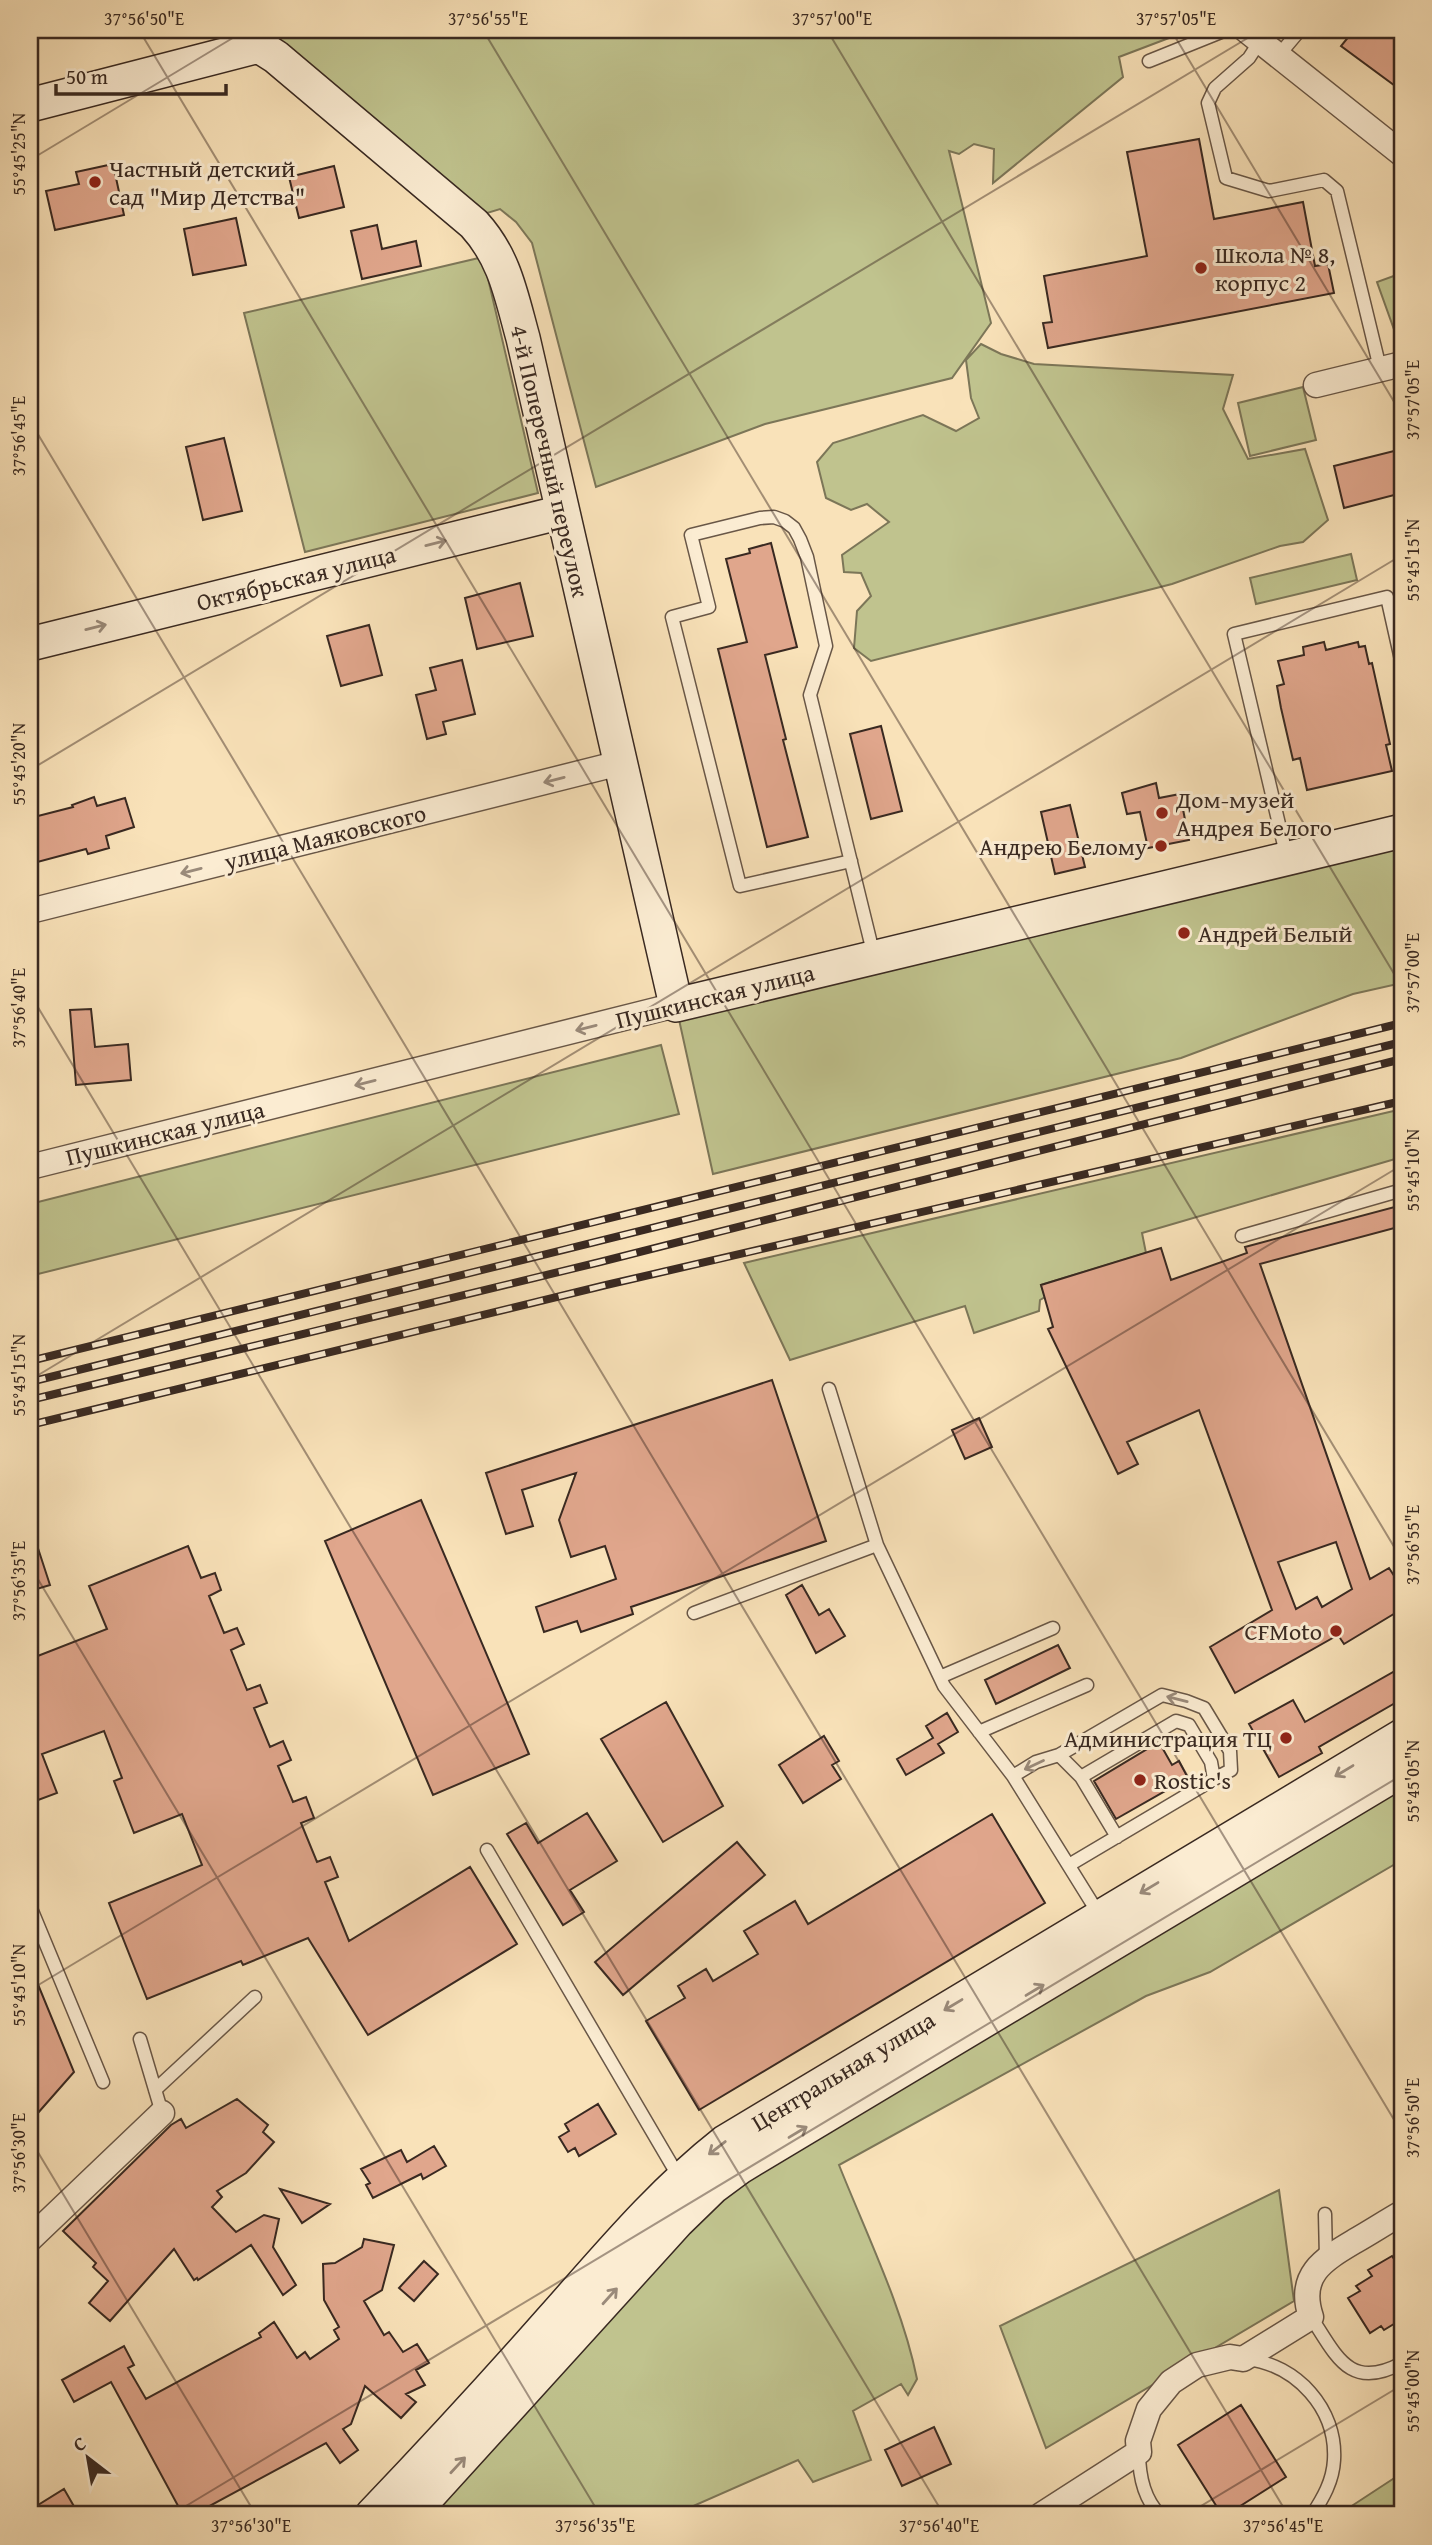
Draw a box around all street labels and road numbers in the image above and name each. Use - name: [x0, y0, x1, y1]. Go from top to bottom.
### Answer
- street label: 4-й Поперечный переулок: [502, 321, 598, 601]
- street label: Октябрьская улица: [193, 536, 400, 620]
- street label: улица Маяковского: [219, 795, 430, 879]
- street label: Пушкинская улица: [612, 954, 818, 1038]
- street label: Пушкинская улица: [62, 1091, 268, 1175]
- street label: Центральная улица: [745, 2002, 942, 2140]

